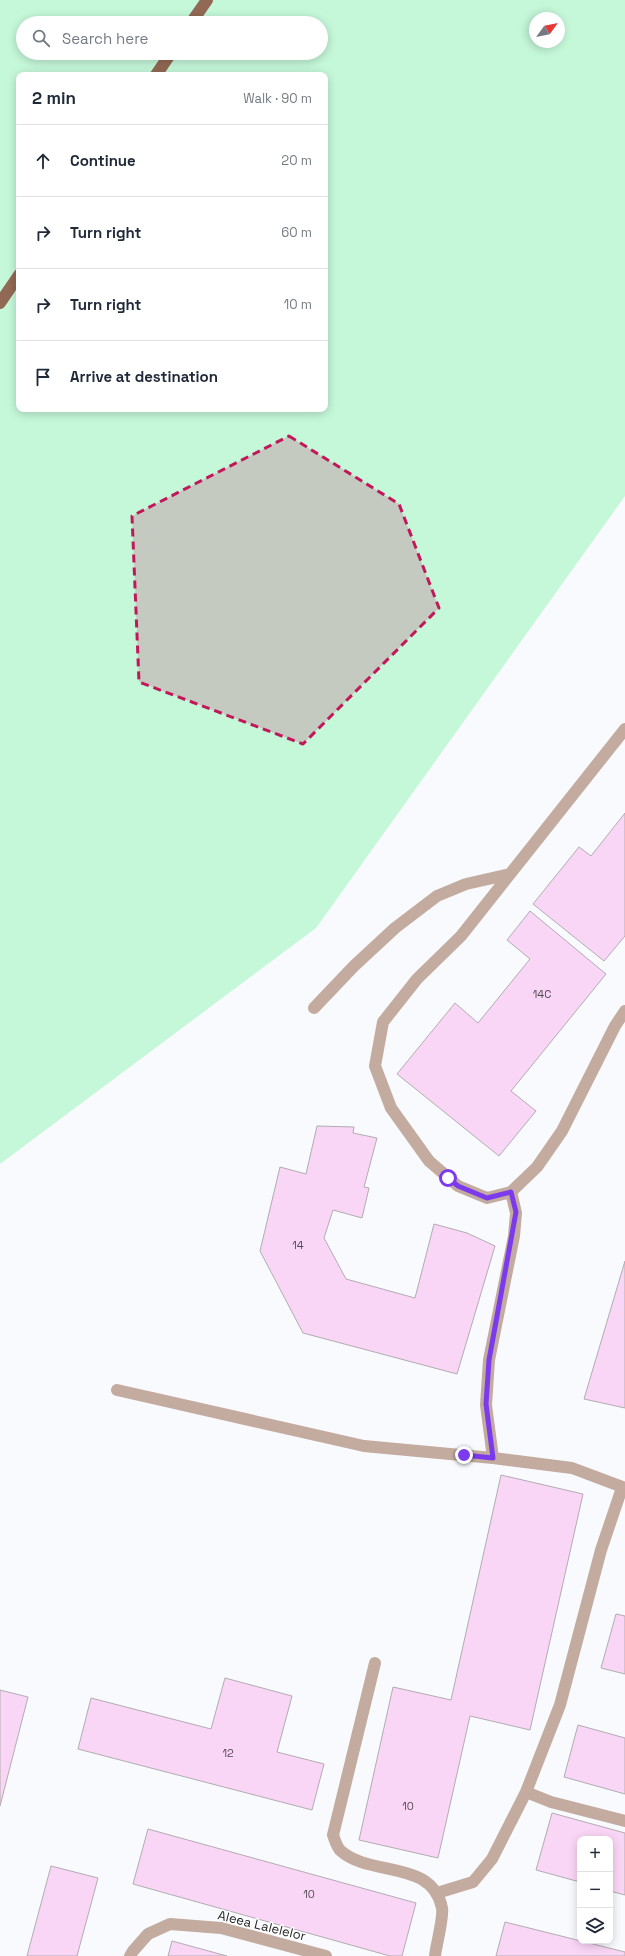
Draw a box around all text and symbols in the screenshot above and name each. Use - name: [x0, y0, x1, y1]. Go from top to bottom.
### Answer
- north arrow: [529, 12, 565, 48]
- search box: [16, 16, 328, 60]
- icon: search: [30, 27, 52, 49]
- text: Search here: [62, 29, 148, 48]
- text: 2 min: [32, 87, 76, 109]
- text: Walk · 90 m: [243, 90, 312, 107]
- icon: ahead: [32, 150, 54, 172]
- text: Continue: [70, 151, 136, 170]
- text: 20 m: [281, 152, 312, 169]
- icon: right: [32, 222, 54, 244]
- text: Turn right: [70, 223, 141, 242]
- text: 60 m: [281, 224, 312, 241]
- icon: right: [32, 294, 54, 316]
- text: Turn right: [70, 295, 141, 314]
- text: 10 m: [284, 296, 312, 313]
- icon: arrive: [32, 366, 54, 388]
- text: Arrive at destination: [70, 367, 218, 386]
- house number: 14C: [533, 987, 551, 1001]
- route start: [439, 1169, 457, 1187]
- house number: 14: [292, 1238, 304, 1252]
- route end: [455, 1446, 473, 1464]
- house number: 12: [222, 1746, 234, 1760]
- house number: 10: [402, 1799, 414, 1813]
- map controls: [577, 1836, 613, 1944]
- button: +: [577, 1836, 613, 1872]
- button: −: [577, 1872, 613, 1908]
- house number: 10: [303, 1887, 315, 1901]
- street label: Aleea Lalelelor: [216, 1906, 308, 1945]
- button: layers: [577, 1908, 613, 1944]

